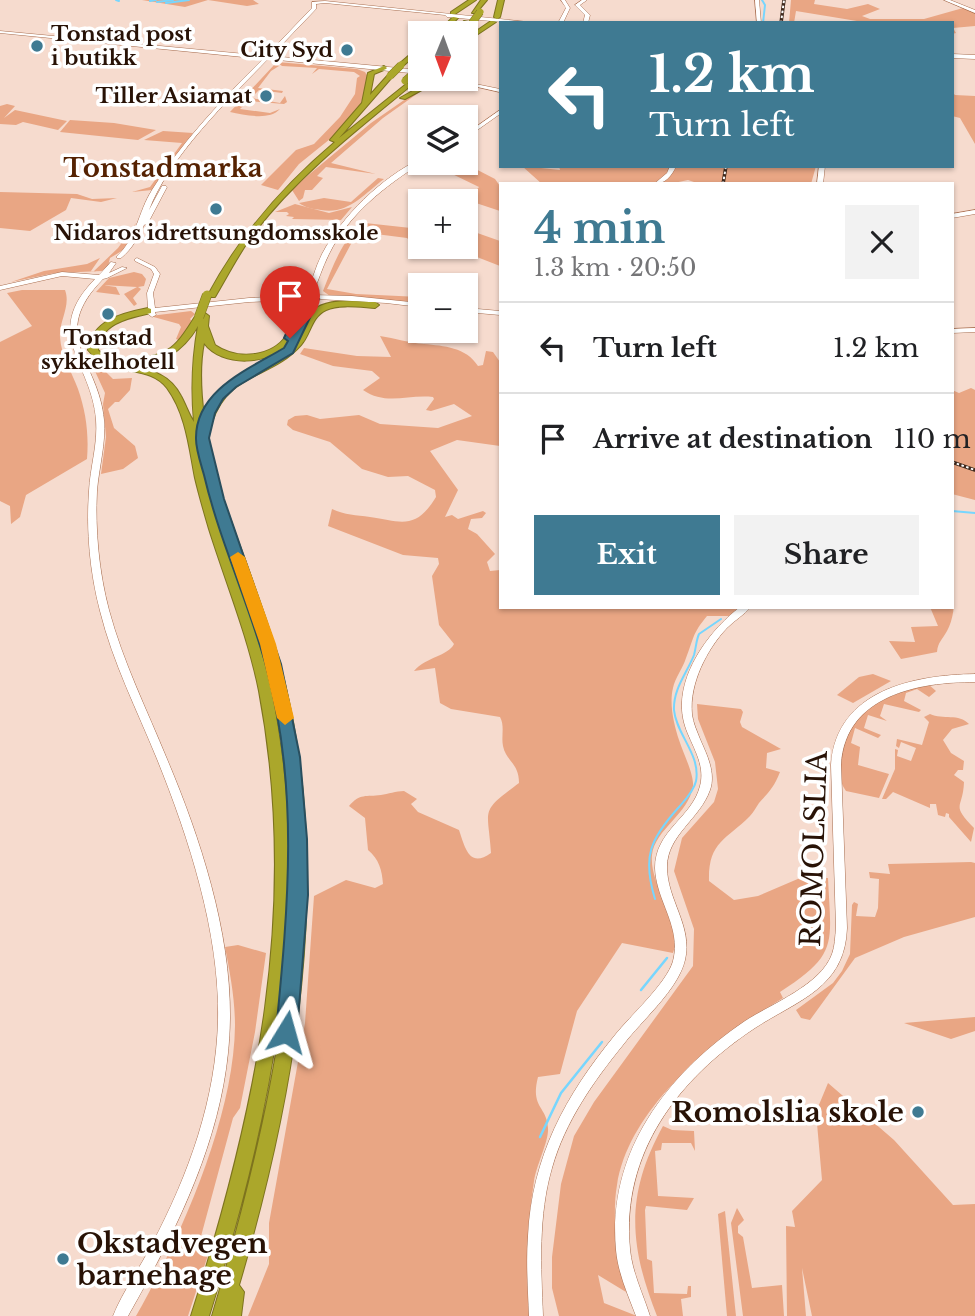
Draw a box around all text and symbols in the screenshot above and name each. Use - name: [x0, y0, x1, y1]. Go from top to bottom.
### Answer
- place label: Tonstad post i butikk: [51, 21, 192, 71]
- north arrow: [408, 21, 478, 91]
- map controls: [408, 21, 478, 343]
- place label: City Syd: [240, 37, 333, 63]
- marker: Tonstad post i butikk: [29, 38, 45, 54]
- marker: City Syd: [339, 42, 355, 58]
- text: 1.2 km: [649, 44, 815, 105]
- icon: left: [534, 49, 625, 140]
- place label: Tiller Asiamat: [96, 83, 252, 109]
- marker: Tiller Asiamat: [258, 88, 274, 104]
- button: layers: [408, 105, 478, 175]
- text: Turn left: [649, 105, 795, 145]
- district label: Tonstadmarka: [63, 152, 263, 184]
- button: +: [408, 189, 478, 259]
- marker: Nidaros idrettsungdomsskole: [208, 201, 224, 217]
- text: 4 min: [534, 202, 665, 254]
- button: close: [845, 205, 919, 279]
- place label: Nidaros idrettsungdomsskole: [54, 220, 378, 246]
- text: 1.3 km · 20:50: [534, 254, 696, 282]
- pin: [260, 266, 320, 338]
- button: −: [408, 273, 478, 343]
- icon: arrive: [271, 277, 309, 315]
- marker: Tonstad sykkelhotell: [100, 306, 116, 322]
- place label: Tonstad sykkelhotell: [41, 325, 176, 375]
- icon: left: [534, 329, 572, 367]
- text: Turn left: [593, 332, 717, 364]
- text: 1.2 km: [833, 332, 919, 364]
- icon: arrive: [534, 420, 572, 458]
- text: Arrive at destination: [593, 423, 873, 455]
- text: 110 m: [894, 423, 971, 455]
- button: Exit: [534, 515, 720, 595]
- button: Share: [734, 515, 919, 595]
- street label: ROMOLSLIA: [793, 750, 835, 948]
- position arrow: [249, 995, 323, 1069]
- place label: Romolslia skole: [671, 1095, 904, 1130]
- marker: Romolslia skole: [910, 1104, 926, 1120]
- place label: Okstadvegen barnehage: [76, 1226, 268, 1293]
- marker: Okstadvegen barnehage: [55, 1251, 71, 1267]

